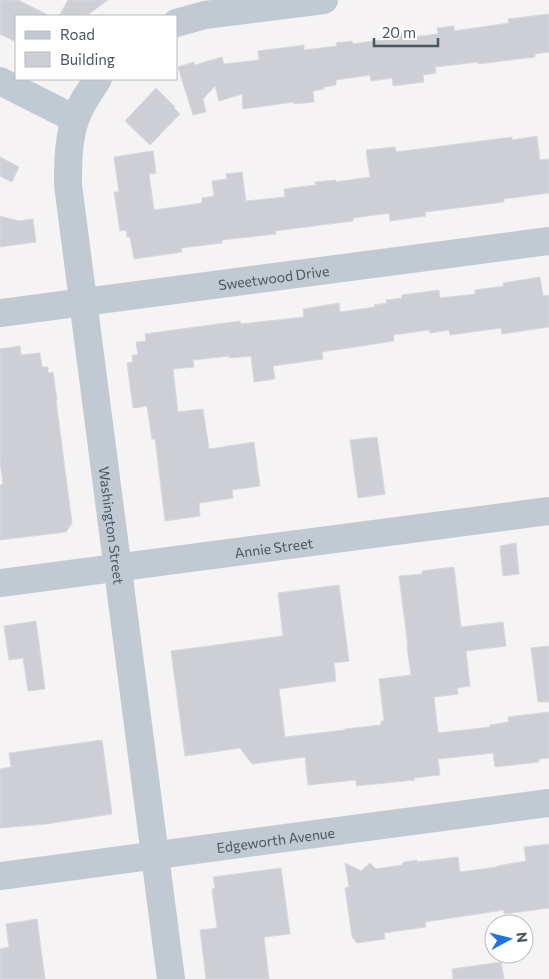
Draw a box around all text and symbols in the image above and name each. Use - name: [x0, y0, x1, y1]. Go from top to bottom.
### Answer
- legend: [15, 15, 178, 80]
- scale bar: [374, 15, 438, 47]
- text: 20 m: [382, 23, 416, 41]
- text: Road: [60, 25, 95, 43]
- text: Building: [60, 50, 115, 68]
- street label: Sweetwood Drive: [217, 261, 330, 293]
- street label: Washington Street: [96, 465, 128, 586]
- street label: Annie Street: [233, 534, 314, 561]
- street label: Edgeworth Avenue: [215, 823, 336, 856]
- north arrow: [484, 914, 534, 964]
- text: N: [513, 931, 531, 944]

